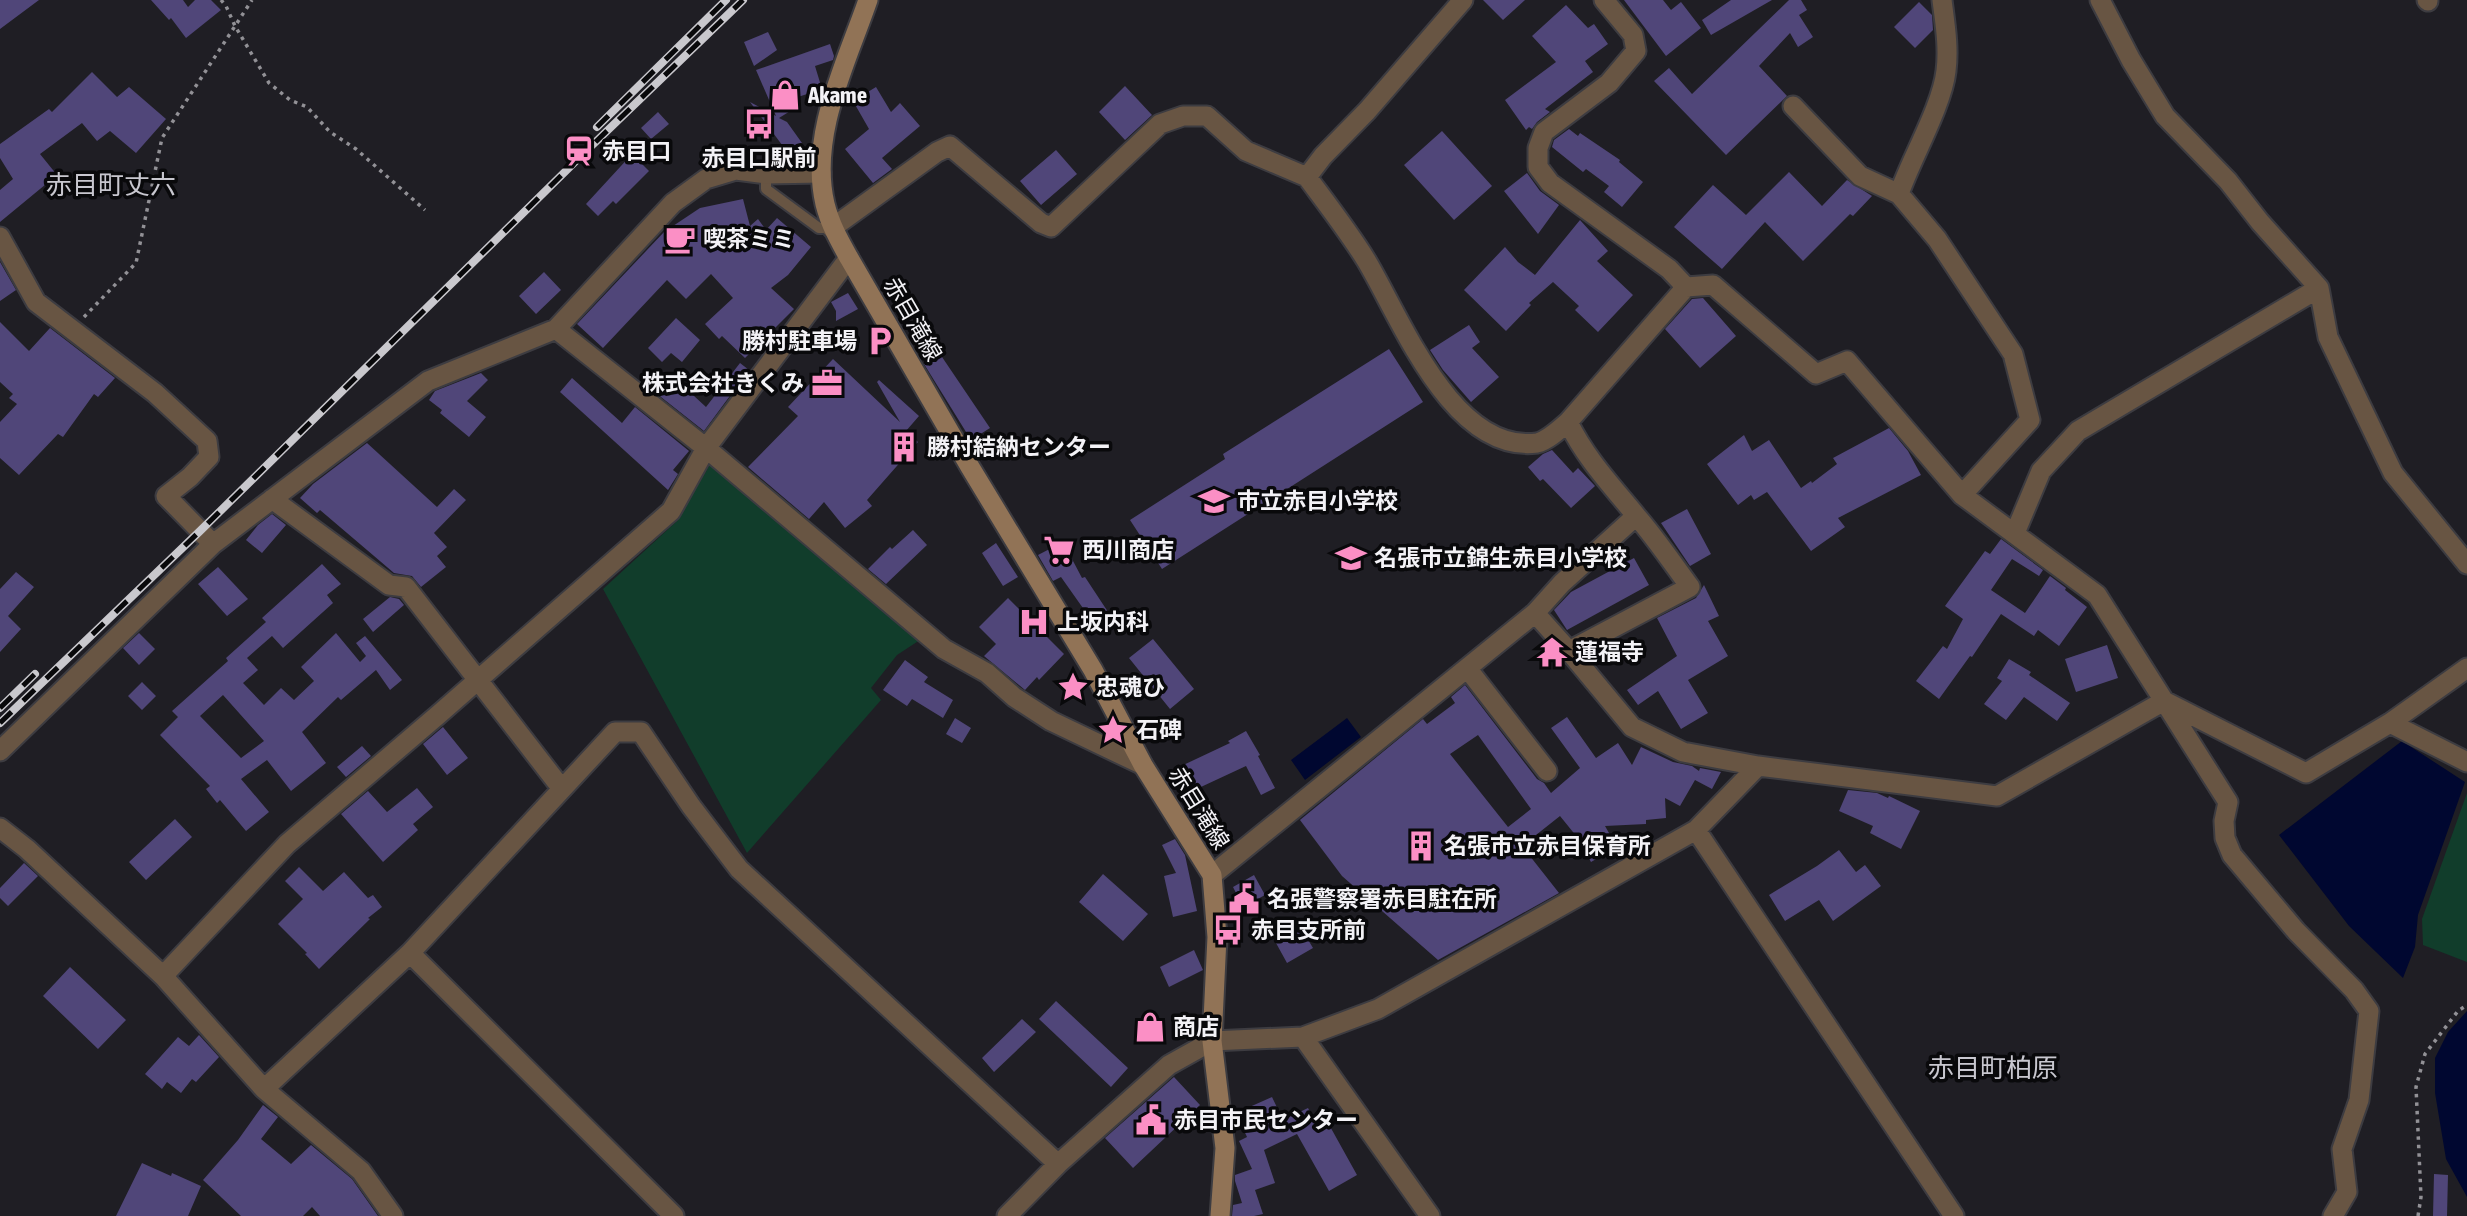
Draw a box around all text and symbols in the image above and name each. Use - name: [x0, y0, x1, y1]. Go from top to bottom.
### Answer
- shop icon: Akame: [768, 78, 802, 112]
- place label: Akame: [807, 82, 867, 108]
- bus stop icon: 赤目口駅前: [742, 107, 776, 141]
- station icon: 赤目口: [562, 134, 596, 168]
- place label: 赤目口: [602, 138, 671, 164]
- place label: 赤目口駅前: [702, 145, 817, 171]
- district label: 赤目町丈六: [46, 170, 176, 200]
- cafe icon: 喫茶ミミ: [663, 222, 697, 256]
- place label: 喫茶ミミ: [703, 226, 795, 252]
- street label: 赤目滝線: [879, 273, 947, 365]
- parking icon: 勝村駐車場: [863, 324, 897, 358]
- place label: 勝村駐車場: [742, 328, 857, 354]
- office icon: 株式会社きくみ: [810, 366, 844, 400]
- place label: 株式会社きくみ: [642, 370, 804, 396]
- building icon: 勝村結納センター: [887, 430, 921, 464]
- place label: 勝村結納センター: [927, 434, 1111, 460]
- school or university icon: 市立赤目小学校: [1197, 484, 1231, 518]
- place label: 市立赤目小学校: [1237, 488, 1398, 514]
- supermarket icon: 西川商店: [1042, 533, 1076, 567]
- place label: 西川商店: [1082, 537, 1174, 563]
- school or university icon: 名張市立錦生赤目小学校: [1334, 541, 1368, 575]
- place label: 名張市立錦生赤目小学校: [1374, 545, 1627, 571]
- hospital icon: 上坂内科: [1017, 605, 1051, 639]
- place label: 上坂内科: [1057, 609, 1149, 635]
- temple icon: 蓮福寺: [1535, 635, 1569, 669]
- place label: 蓮福寺: [1575, 639, 1644, 665]
- place icon: 忠魂ひ: [1056, 670, 1090, 704]
- place label: 忠魂ひ: [1096, 674, 1165, 700]
- place icon: 石碑: [1096, 713, 1130, 747]
- place label: 石碑: [1136, 717, 1182, 743]
- street label: 赤目滝線: [1164, 762, 1234, 854]
- building icon: 名張市立赤目保育所: [1404, 829, 1438, 863]
- place label: 名張市立赤目保育所: [1444, 833, 1651, 859]
- public building icon: 名張警察署赤目駐在所: [1227, 882, 1261, 916]
- place label: 名張警察署赤目駐在所: [1267, 886, 1497, 912]
- bus stop icon: 赤目支所前: [1211, 913, 1245, 947]
- place label: 赤目支所前: [1251, 917, 1366, 943]
- shop icon: 商店: [1133, 1010, 1167, 1044]
- place label: 商店: [1173, 1014, 1219, 1040]
- district label: 赤目町柏原: [1928, 1053, 2058, 1083]
- public building icon: 赤目市民センター: [1134, 1103, 1168, 1137]
- place label: 赤目市民センター: [1174, 1107, 1358, 1133]

